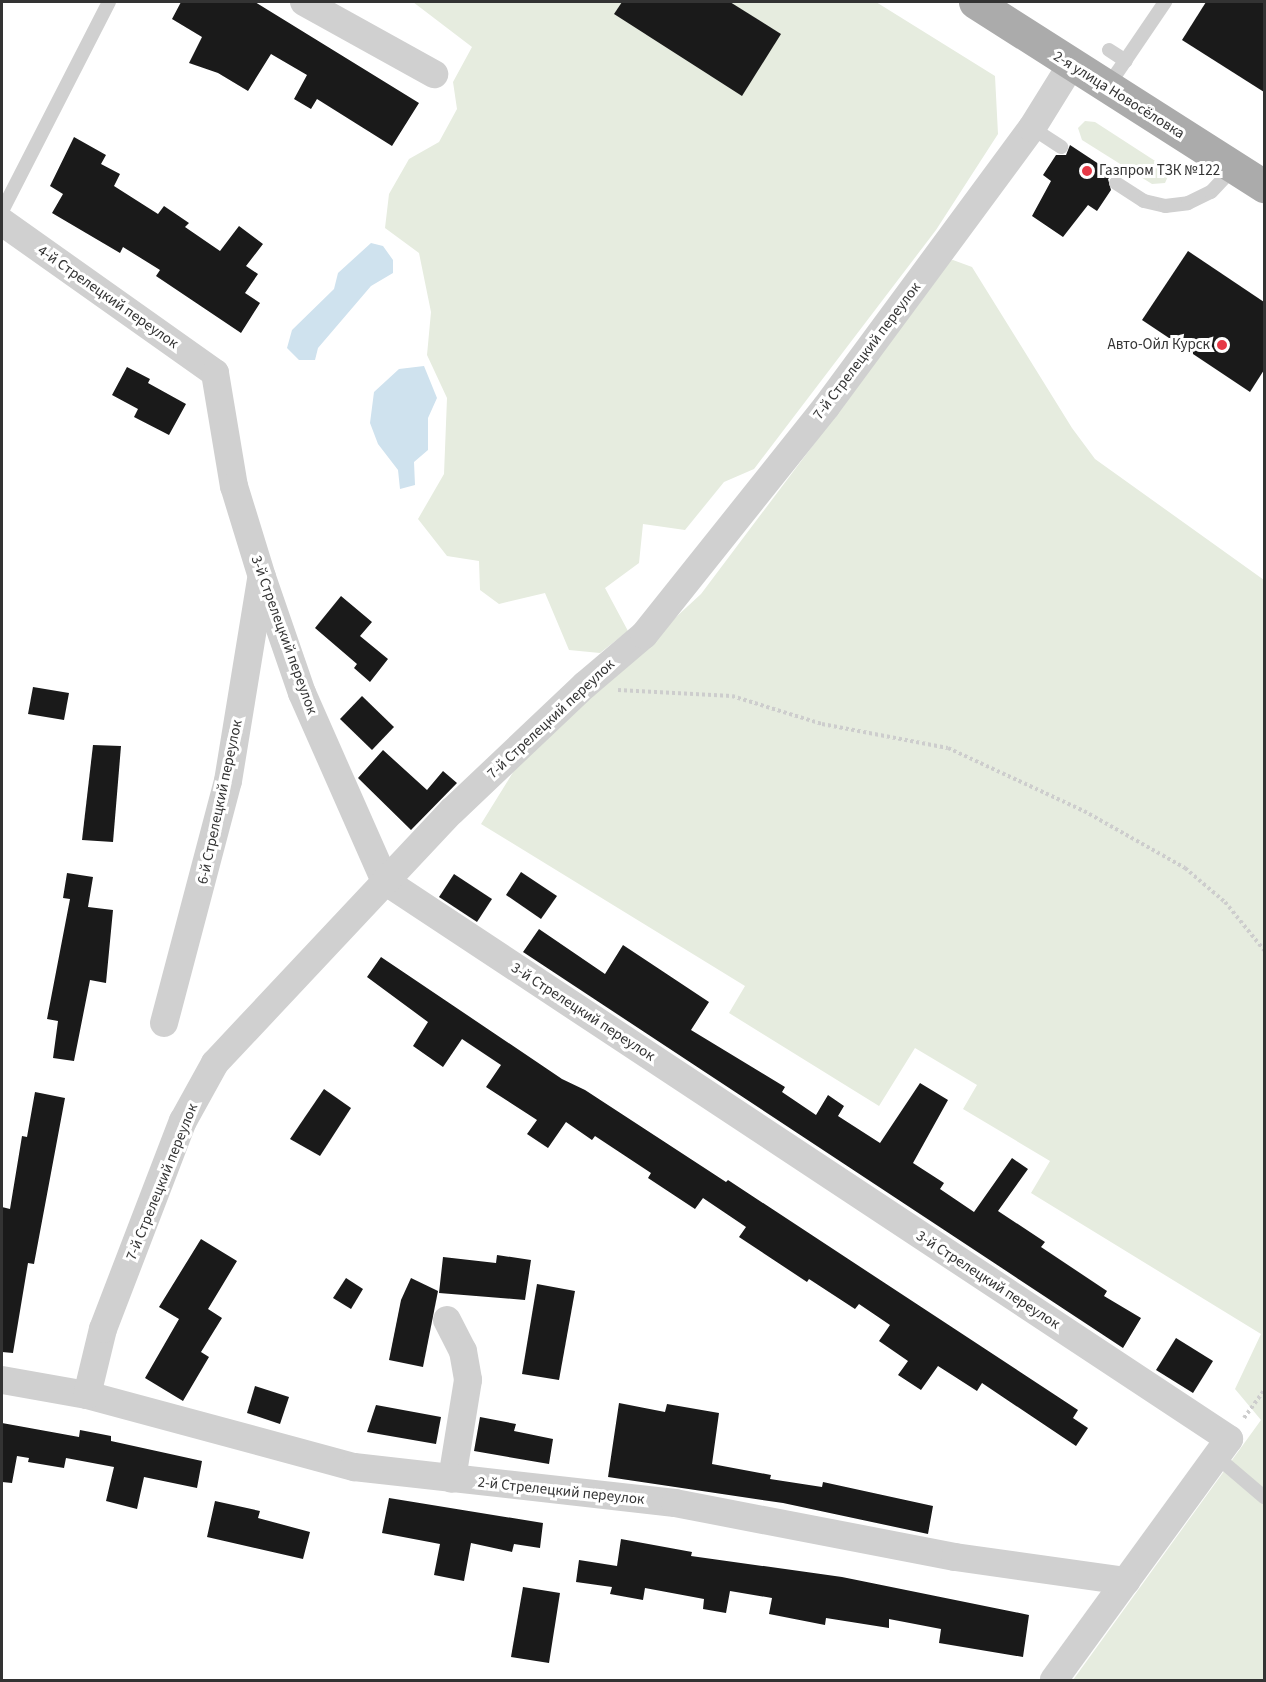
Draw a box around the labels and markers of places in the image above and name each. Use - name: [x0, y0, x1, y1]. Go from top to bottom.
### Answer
- place label: Газпром ТЗК №122: [1099, 162, 1220, 180]
- marker: Газпром ТЗК №122: [1080, 164, 1094, 178]
- place label: Авто-Ойл Курск: [1108, 336, 1210, 354]
- marker: Авто-Ойл Курск: [1215, 338, 1229, 352]

